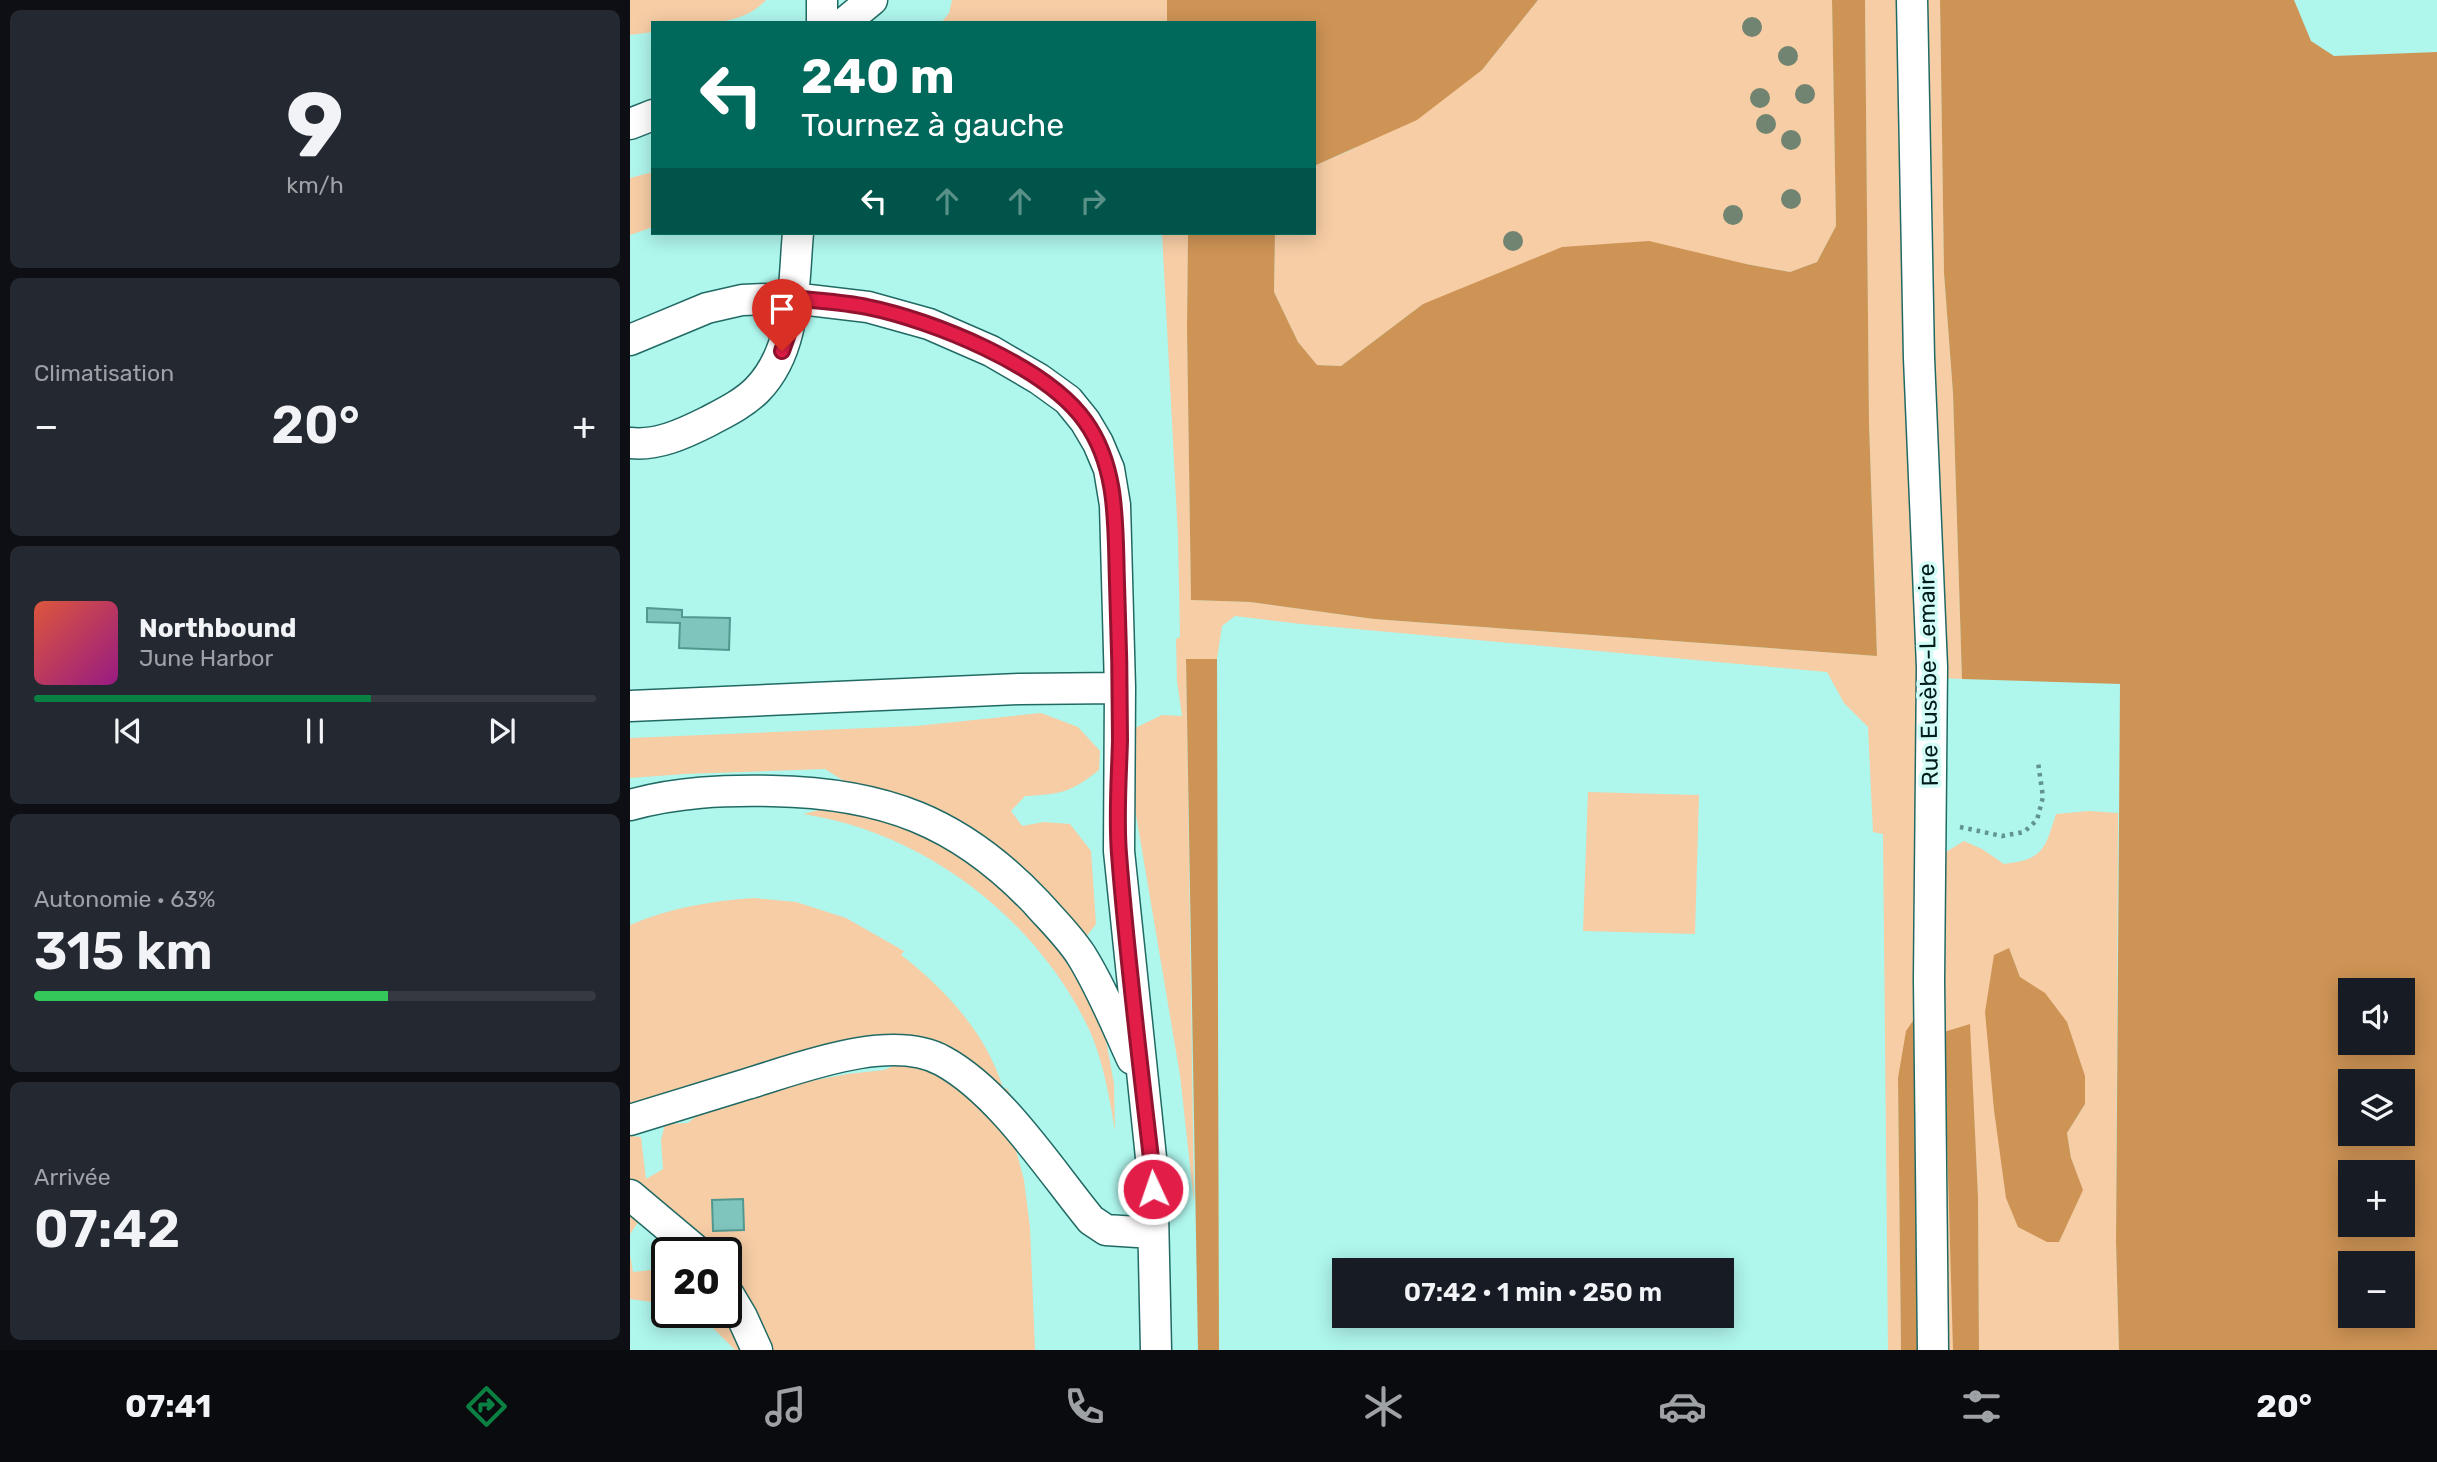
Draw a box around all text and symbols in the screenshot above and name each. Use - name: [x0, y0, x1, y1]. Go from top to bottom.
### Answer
- text: 240 m: [801, 47, 955, 105]
- icon: left: [686, 49, 777, 140]
- text: 9: [286, 71, 344, 179]
- text: Tournez à gauche: [801, 106, 1064, 144]
- text: km/h: [286, 171, 344, 199]
- icon: left: [855, 182, 893, 220]
- icon: ahead: [928, 182, 966, 220]
- icon: ahead: [1001, 182, 1039, 220]
- icon: right: [1074, 182, 1112, 220]
- pin: [752, 279, 812, 351]
- icon: arrive: [763, 290, 801, 328]
- text: Climatisation: [34, 359, 174, 387]
- text: 20°: [271, 394, 360, 456]
- text: −: [34, 403, 59, 449]
- text: +: [572, 403, 596, 449]
- street label: Rue Eusèbe-Lemaire: [1912, 563, 1944, 787]
- text: Northbound: [139, 613, 297, 644]
- text: June Harbor: [139, 644, 273, 672]
- icon: previous: [109, 712, 147, 750]
- icon: pause: [296, 712, 334, 750]
- icon: next: [483, 712, 521, 750]
- text: Autonomie · 63%: [34, 885, 215, 913]
- text: 315 km: [34, 920, 213, 982]
- map controls: [2338, 978, 2415, 1328]
- button: sound: [2338, 978, 2415, 1055]
- button: layers: [2338, 1069, 2415, 1146]
- position arrow: [1116, 1152, 1190, 1226]
- button: +: [2338, 1160, 2415, 1237]
- text: Arrivée: [34, 1163, 111, 1191]
- text: 07:42: [34, 1198, 180, 1260]
- speed limit sign: 20: [651, 1237, 742, 1328]
- button: −: [2338, 1251, 2415, 1328]
- text: 07:42 · 1 min · 250 m: [1404, 1277, 1662, 1308]
- icon: directions: [462, 1382, 511, 1431]
- icon: music: [761, 1382, 810, 1431]
- icon: phone: [1060, 1382, 1109, 1431]
- icon: climate: [1359, 1382, 1408, 1431]
- icon: car: [1658, 1382, 1707, 1431]
- icon: filters: [1957, 1382, 2006, 1431]
- text: 07:41: [125, 1387, 211, 1425]
- text: 20°: [2256, 1387, 2312, 1425]

